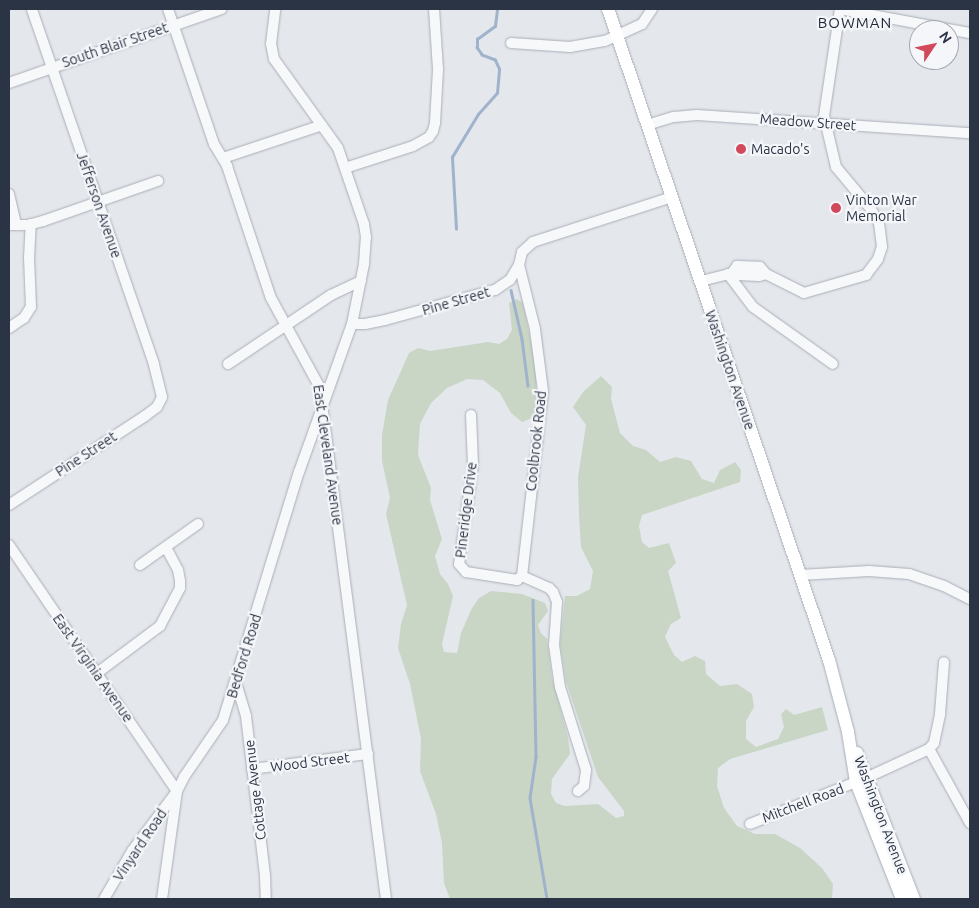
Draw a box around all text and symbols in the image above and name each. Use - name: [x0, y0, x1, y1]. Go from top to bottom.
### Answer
- district label: BOWMAN: [817, 14, 893, 32]
- street label: South Blair Street: [60, 19, 170, 71]
- north arrow: [909, 20, 959, 70]
- text: N: [936, 28, 955, 46]
- street label: Meadow Street: [759, 110, 857, 134]
- place label: Macado's: [751, 141, 810, 157]
- marker: Macado's: [735, 143, 747, 155]
- street label: Jefferson Avenue: [73, 150, 125, 260]
- place label: Vinton War Memorial: [846, 192, 917, 224]
- marker: Vinton War Memorial: [830, 202, 842, 214]
- street label: Pine Street: [420, 283, 492, 319]
- street label: Washington Avenue: [702, 308, 758, 432]
- street label: East Cleveland Avenue: [310, 384, 346, 526]
- street label: Coolbrook Road: [522, 390, 550, 492]
- street label: Pine Street: [52, 428, 120, 480]
- street label: Pineridge Drive: [452, 461, 480, 559]
- street label: East Virginia Avenue: [49, 611, 137, 725]
- street label: Bedford Road: [223, 612, 265, 700]
- street label: Cottage Avenue: [241, 739, 269, 841]
- street label: Wood Street: [269, 749, 351, 775]
- street label: Washington Avenue: [851, 753, 911, 877]
- street label: Mitchell Road: [760, 780, 846, 826]
- street label: Vinyard Road: [110, 806, 170, 884]

